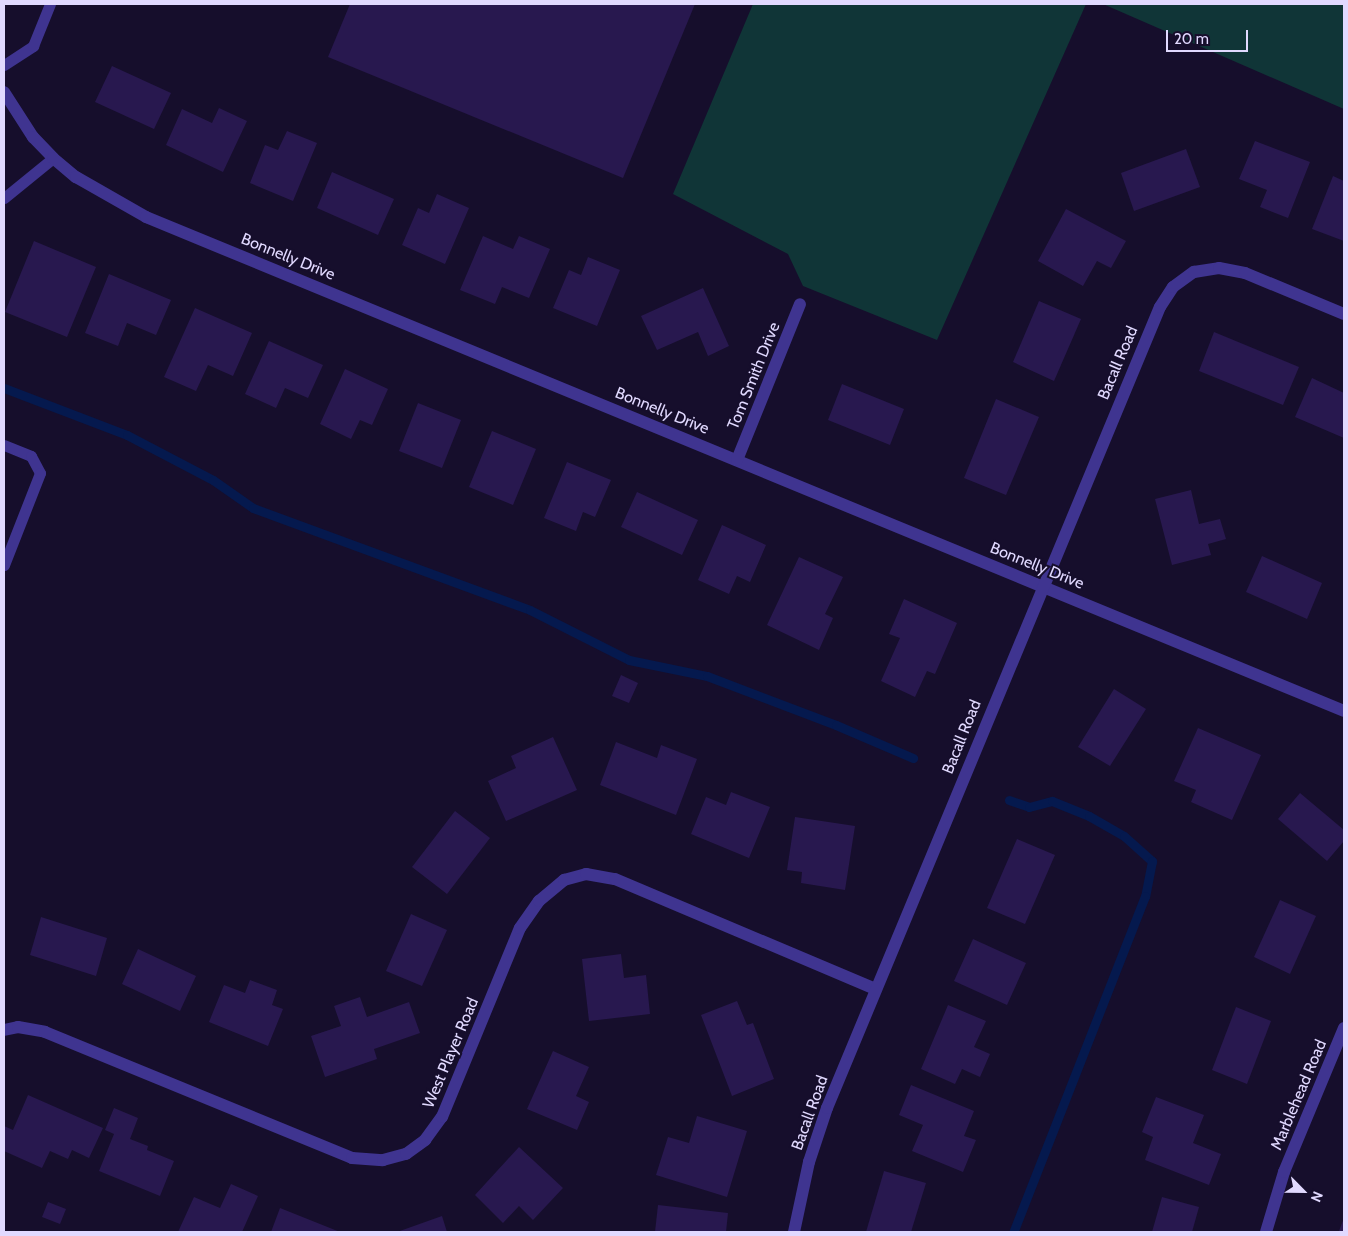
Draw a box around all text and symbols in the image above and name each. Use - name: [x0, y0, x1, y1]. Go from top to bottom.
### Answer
- scale bar: [1168, 20, 1250, 52]
- text: 20 m: [1174, 30, 1209, 48]
- street label: Bonnelly Drive: [238, 229, 338, 285]
- street label: Tom Smith Drive: [724, 320, 784, 432]
- street label: Bacall Road: [1094, 323, 1142, 403]
- street label: Bonnelly Drive: [612, 383, 712, 439]
- street label: Bonnelly Drive: [987, 538, 1087, 594]
- street label: Bacall Road: [938, 697, 986, 777]
- street label: West Player Road: [419, 995, 483, 1111]
- street label: Marblehead Road: [1267, 1037, 1331, 1153]
- street label: Bacall Road: [788, 1073, 832, 1153]
- north arrow: [1278, 1166, 1328, 1216]
- text: N: [1307, 1189, 1327, 1205]

